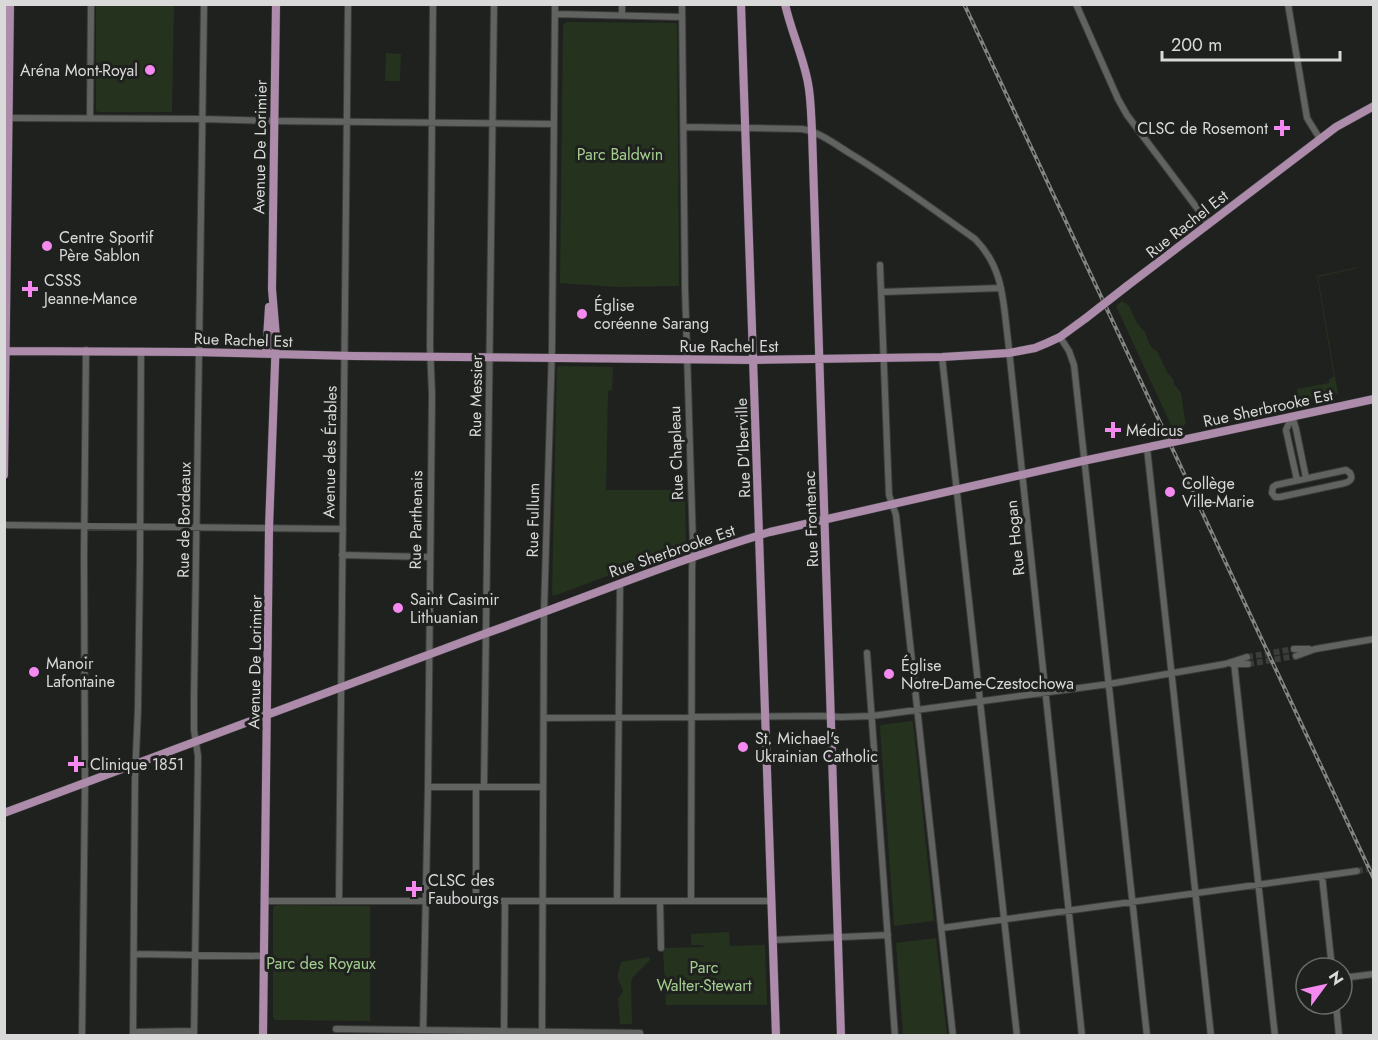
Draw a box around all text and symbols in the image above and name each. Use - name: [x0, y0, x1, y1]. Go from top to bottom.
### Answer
- scale bar: [1162, 24, 1340, 62]
- text: 200 m: [1171, 32, 1222, 58]
- place label: Aréna Mont-Royal: [20, 59, 138, 82]
- marker: Aréna Mont-Royal: [143, 63, 157, 77]
- street label: Avenue De Lorimier: [247, 79, 273, 214]
- place label: CLSC de Rosemont: [1137, 117, 1268, 140]
- marker: CLSC de Rosemont: [1273, 119, 1291, 137]
- park label: Parc Baldwin: [577, 143, 663, 166]
- street label: Rue Rachel Est: [1141, 184, 1233, 264]
- place label: Centre Sportif Père Sablon: [59, 226, 154, 267]
- marker: Centre Sportif Père Sablon: [40, 239, 54, 253]
- place label: CSSS Jeanne-Mance: [42, 269, 137, 310]
- marker: CSSS Jeanne-Mance: [21, 280, 39, 298]
- place label: Église coréenne Sarang: [594, 294, 709, 335]
- marker: Église coréenne Sarang: [575, 307, 589, 321]
- street label: Rue Rachel Est: [193, 327, 293, 353]
- street label: Rue Rachel Est: [680, 335, 779, 358]
- street label: Rue Messier: [464, 354, 488, 437]
- street label: Rue Sherbrooke Est: [1201, 383, 1335, 433]
- street label: Avenue des Érables: [317, 385, 343, 519]
- street label: Rue D'Iberville: [730, 398, 756, 498]
- street label: Rue Chapleau: [663, 405, 689, 501]
- place label: Médicus: [1126, 419, 1183, 442]
- marker: Médicus: [1104, 421, 1122, 439]
- street label: Rue de Bordeaux: [171, 462, 197, 578]
- street label: Rue Parthenais: [404, 470, 428, 570]
- street label: Rue Frontenac: [798, 470, 824, 568]
- place label: Collège Ville-Marie: [1182, 472, 1254, 513]
- street label: Rue Fullum: [521, 482, 545, 558]
- marker: Collège Ville-Marie: [1163, 485, 1177, 499]
- street label: Rue Hogan: [1000, 499, 1030, 577]
- street label: Rue Sherbrooke Est: [606, 519, 738, 583]
- place label: Saint Casimir Lithuanian: [410, 588, 500, 629]
- street label: Avenue De Lorimier: [242, 594, 268, 729]
- marker: Saint Casimir Lithuanian: [391, 601, 405, 615]
- place label: Manoir Lafontaine: [46, 652, 115, 693]
- place label: Église Notre-Dame-Czestochowa: [901, 654, 1074, 695]
- marker: Manoir Lafontaine: [27, 665, 41, 679]
- marker: Église Notre-Dame-Czestochowa: [882, 667, 896, 681]
- place label: St. Michael's Ukrainian Catholic: [755, 727, 878, 768]
- marker: St. Michael's Ukrainian Catholic: [736, 740, 750, 754]
- place label: Clinique 1851: [90, 753, 184, 776]
- marker: Clinique 1851: [67, 755, 85, 773]
- place label: CLSC des Faubourgs: [428, 869, 499, 910]
- marker: CLSC des Faubourgs: [405, 880, 423, 898]
- park label: Parc des Royaux: [266, 952, 376, 975]
- park label: Parc Walter-Stewart: [656, 956, 752, 997]
- north arrow: [1294, 956, 1354, 1016]
- text: N: [1323, 967, 1349, 990]

